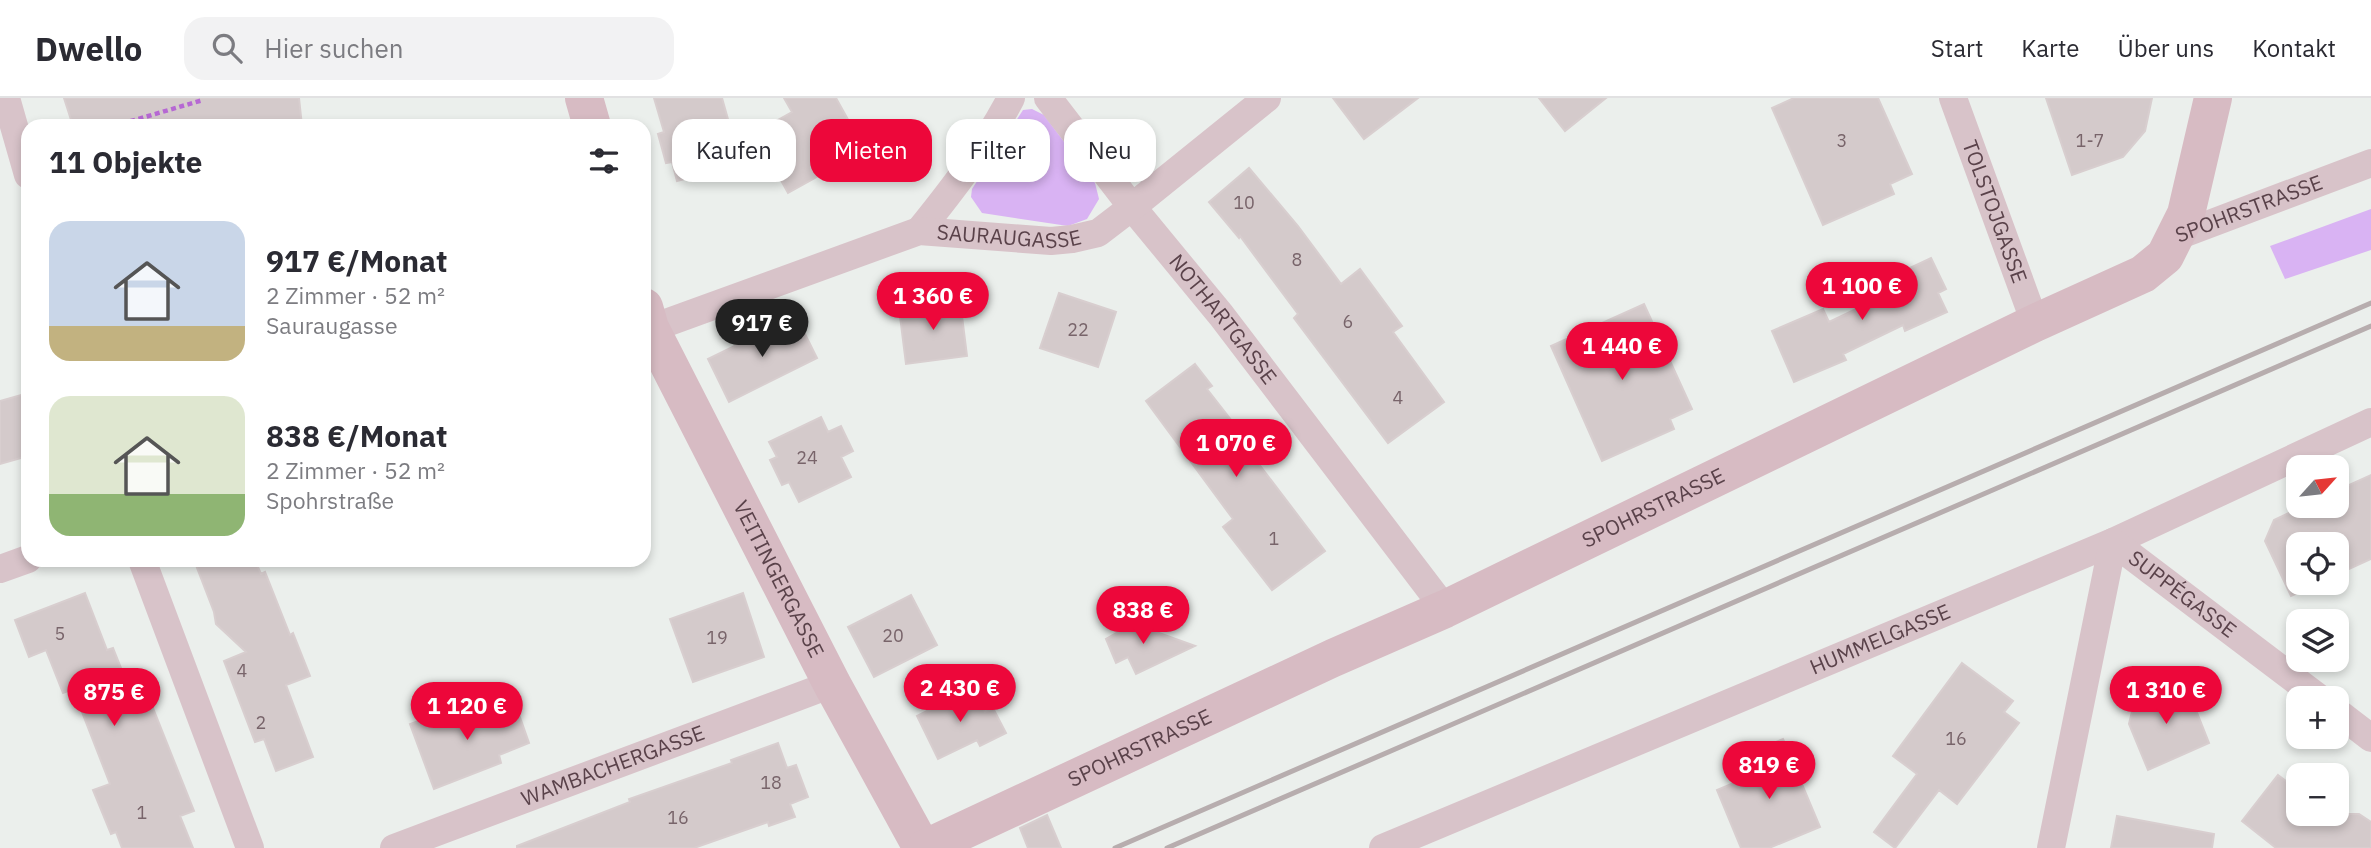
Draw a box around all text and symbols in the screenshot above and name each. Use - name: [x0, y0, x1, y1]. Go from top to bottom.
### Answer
- search box: [184, 17, 674, 80]
- text: Dwello: [35, 27, 142, 70]
- icon: search: [208, 29, 246, 67]
- text: Hier suchen: [264, 31, 403, 65]
- text: Start: [1931, 32, 1983, 64]
- text: Karte: [2021, 32, 2079, 64]
- text: Über uns: [2117, 32, 2214, 64]
- text: Kontakt: [2252, 32, 2336, 64]
- chip: Kaufen: [672, 119, 796, 182]
- chip: Mieten: [810, 119, 932, 182]
- chip: Filter: [946, 119, 1050, 182]
- chip: Neu: [1064, 119, 1156, 182]
- house number: 3: [1837, 129, 1847, 152]
- house number: 1-7: [2076, 129, 2104, 152]
- street label: TOLSTOJGASSE: [1956, 136, 2034, 287]
- text: 11 Objekte: [49, 142, 202, 181]
- icon: filters: [585, 142, 623, 180]
- street label: SPOHRSTRASSE: [2171, 168, 2326, 249]
- house number: 10: [1233, 191, 1255, 214]
- street label: SAURAUGASSE: [936, 217, 1084, 255]
- text: 917 €/Monat: [266, 241, 447, 280]
- street label: NOTHARTGASSE: [1163, 248, 1284, 390]
- house number: 8: [1292, 248, 1302, 271]
- icon: home: [105, 249, 189, 333]
- pin: 1 100 €: [1797, 262, 1927, 322]
- text: 1 100 €: [1822, 270, 1902, 300]
- pin: 1 360 €: [868, 272, 998, 332]
- text: 2 Zimmer · 52 m²: [266, 280, 445, 310]
- text: 1 360 €: [893, 280, 973, 310]
- pin: 917 €: [713, 300, 811, 359]
- text: 917 €: [731, 307, 793, 337]
- text: Sauraugasse: [266, 310, 398, 340]
- house number: 6: [1343, 310, 1353, 333]
- house number: 22: [1067, 318, 1089, 341]
- pin: 1 440 €: [1557, 322, 1687, 382]
- text: 1 440 €: [1582, 330, 1662, 360]
- house number: 4: [1393, 386, 1404, 409]
- text: 838 €/Monat: [266, 416, 447, 455]
- pin: 1 070 €: [1171, 420, 1301, 479]
- icon: home: [105, 424, 189, 508]
- text: 1 070 €: [1196, 427, 1276, 457]
- house number: 24: [796, 446, 818, 469]
- text: 2 Zimmer · 52 m²: [266, 455, 445, 485]
- north arrow: [2286, 455, 2348, 518]
- map controls: [2286, 455, 2349, 826]
- street label: SPOHRSTRASSE: [1577, 461, 1729, 554]
- text: Spohrstraße: [266, 485, 394, 515]
- street label: VEITINGERGASSE: [727, 495, 831, 662]
- house number: 1: [1269, 527, 1279, 550]
- button: locate: [2286, 532, 2349, 595]
- street label: SUPPÉGASSE: [2123, 544, 2243, 644]
- pin: 838 €: [1094, 587, 1192, 646]
- text: 838 €: [1112, 594, 1174, 624]
- street label: HUMMELGASSE: [1805, 597, 1954, 681]
- button: layers: [2286, 609, 2349, 672]
- house number: 5: [55, 622, 65, 645]
- house number: 20: [882, 624, 904, 647]
- house number: 19: [706, 626, 728, 649]
- house number: 4: [237, 659, 248, 682]
- pin: 2 430 €: [895, 664, 1025, 724]
- pin: 1 310 €: [2101, 666, 2231, 726]
- pin: 875 €: [65, 668, 163, 728]
- text: 2 430 €: [920, 672, 1000, 702]
- text: 1 310 €: [2126, 674, 2206, 704]
- text: 875 €: [83, 676, 145, 706]
- pin: 1 120 €: [402, 682, 532, 742]
- button: +: [2286, 686, 2349, 749]
- text: 1 120 €: [427, 690, 507, 720]
- street label: SPOHRSTRASSE: [1063, 702, 1216, 793]
- house number: 2: [256, 711, 266, 734]
- street label: WAMBACHERGASSE: [517, 718, 708, 812]
- house number: 16: [1945, 727, 1967, 750]
- pin: 819 €: [1720, 742, 1818, 801]
- text: 819 €: [1738, 749, 1800, 779]
- button: −: [2286, 763, 2349, 826]
- house number: 18: [760, 771, 782, 794]
- house number: 1: [137, 801, 147, 824]
- house number: 16: [667, 806, 689, 829]

